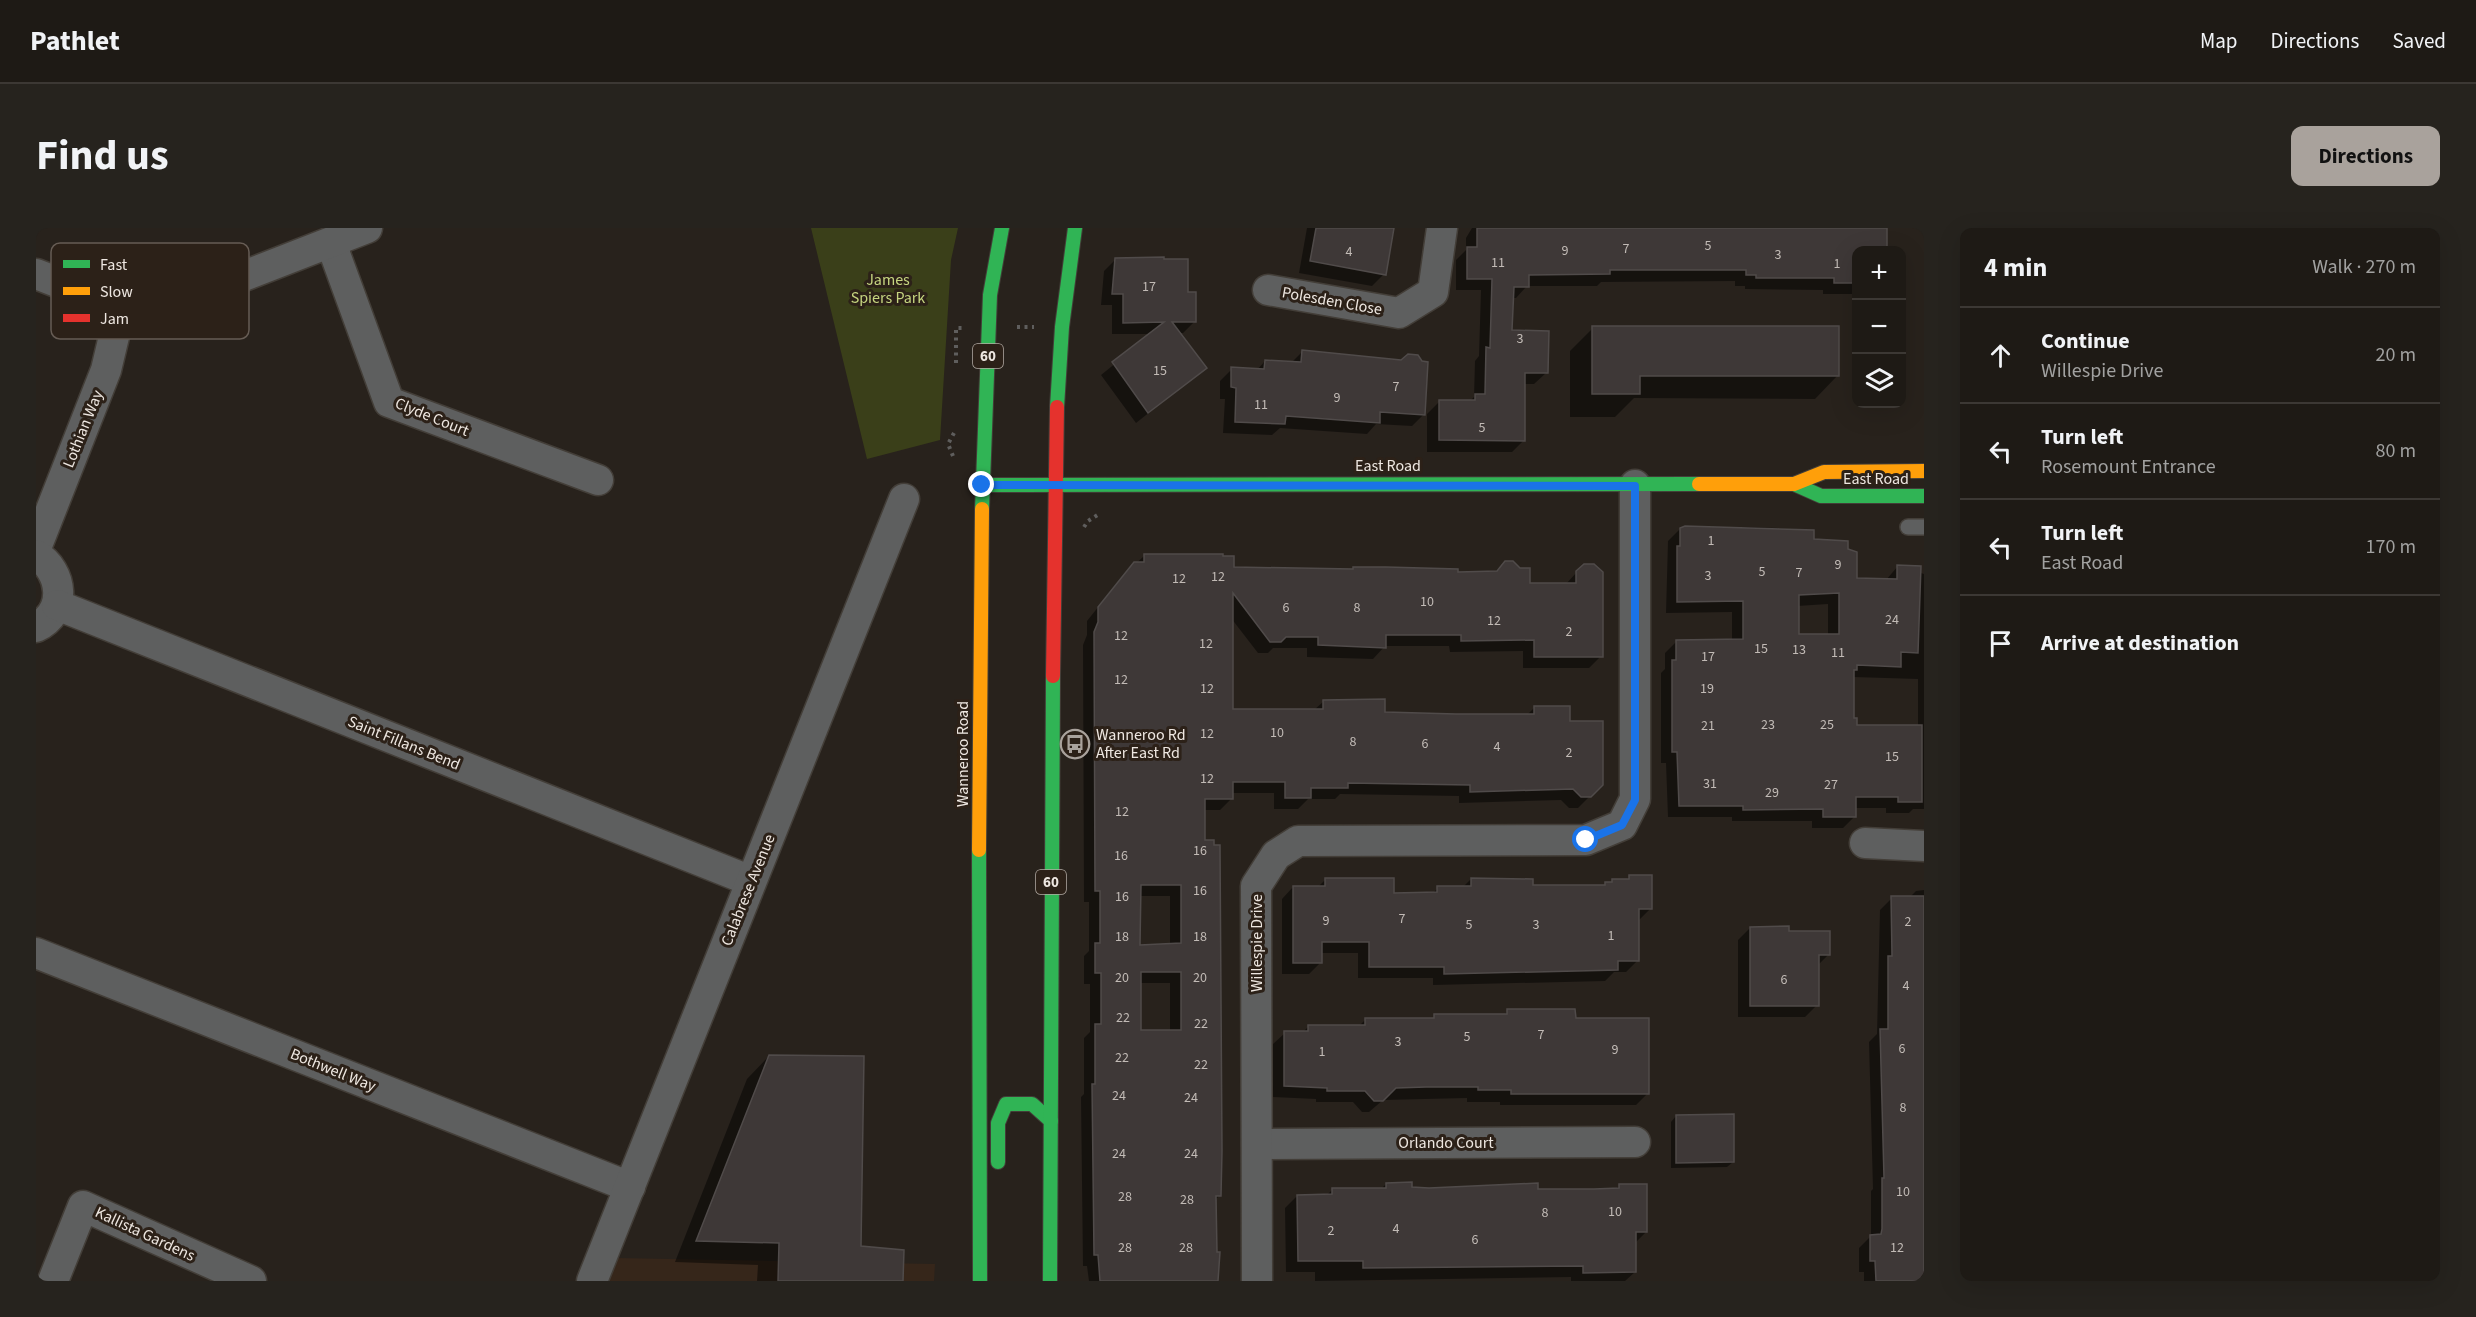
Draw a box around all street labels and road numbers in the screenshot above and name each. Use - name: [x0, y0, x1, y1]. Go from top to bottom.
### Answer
- street label: Polesden Close: [1280, 281, 1384, 321]
- road number: 60: [973, 344, 1003, 368]
- street label: Lothian Way: [57, 386, 109, 471]
- street label: Clyde Court: [392, 392, 473, 442]
- street label: East Road: [1355, 455, 1421, 477]
- street label: East Road: [1843, 468, 1909, 490]
- street label: Wanneroo Road: [952, 701, 974, 807]
- street label: Saint Fillans Bend: [344, 710, 464, 776]
- street label: Calabrese Avenue: [716, 831, 780, 949]
- road number: 60: [1036, 870, 1066, 894]
- street label: Willespie Drive: [1246, 894, 1268, 992]
- street label: Bothwell Way: [287, 1043, 380, 1097]
- street label: Orlando Court: [1398, 1132, 1494, 1154]
- street label: Kallista Gardens: [92, 1201, 199, 1267]

